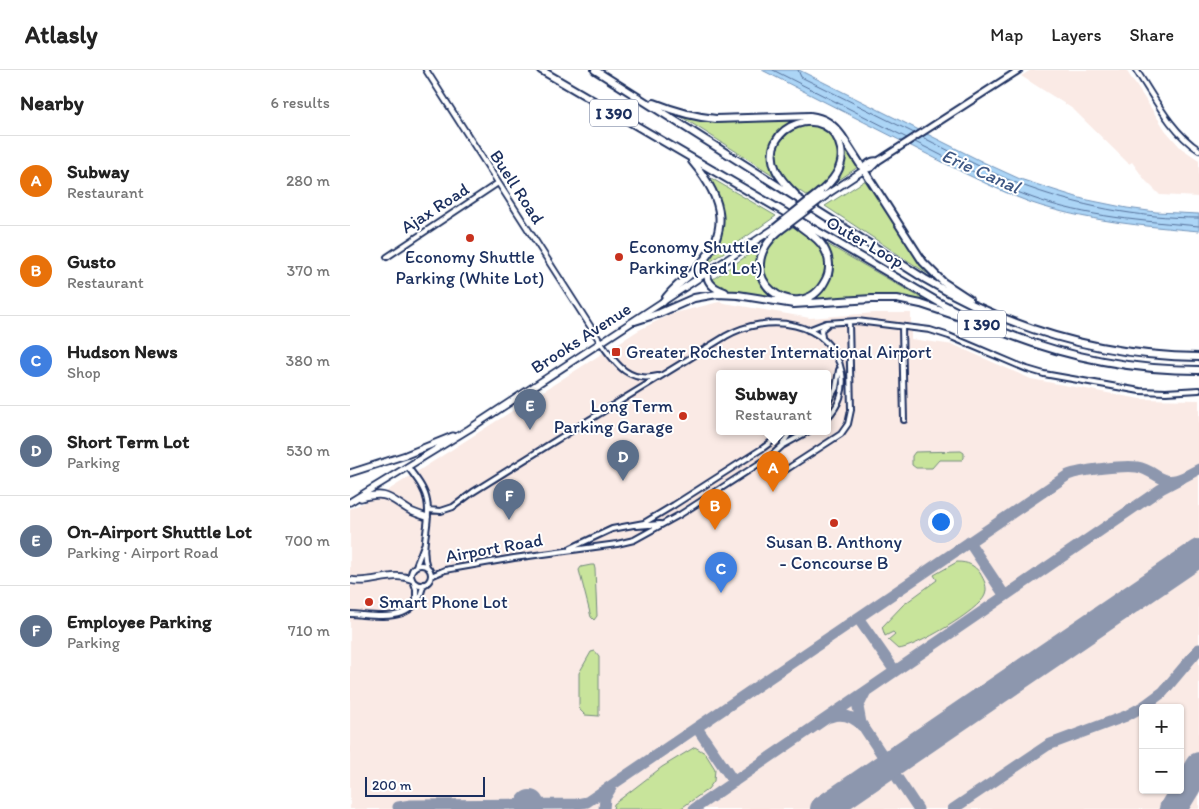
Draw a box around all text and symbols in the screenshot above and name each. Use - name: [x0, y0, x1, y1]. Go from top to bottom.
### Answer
- text: Atlasly: [25, 20, 98, 49]
- text: Map: [990, 24, 1023, 46]
- text: Layers: [1051, 24, 1101, 46]
- text: Share: [1129, 24, 1174, 46]
- text: Nearby: [20, 90, 84, 115]
- text: 6 results: [270, 93, 330, 112]
- road number: I 390: [590, 99, 638, 126]
- water label: Erie Canal: [938, 143, 1025, 199]
- street label: Buell Road: [485, 146, 549, 228]
- text: Subway: [67, 160, 129, 183]
- text: A: [31, 171, 41, 190]
- text: 280 m: [286, 171, 330, 190]
- street label: Ajax Road: [397, 178, 473, 238]
- text: Restaurant: [67, 183, 144, 202]
- street label: Outer Loop: [822, 211, 908, 273]
- marker: Economy Shuttle Parking (White Lot): [464, 232, 476, 244]
- place label: Economy Shuttle Parking (Red Lot): [629, 236, 763, 279]
- place label: Economy Shuttle Parking (White Lot): [396, 246, 544, 289]
- text: Gusto: [67, 250, 116, 273]
- marker: Economy Shuttle Parking (Red Lot): [613, 251, 625, 263]
- text: B: [31, 261, 41, 280]
- text: 370 m: [286, 261, 330, 280]
- text: Restaurant: [67, 273, 144, 292]
- street label: Brooks Avenue: [527, 298, 635, 378]
- road number: I 390: [958, 310, 1006, 338]
- text: Hudson News: [67, 340, 178, 363]
- place label: Greater Rochester International Airport: [626, 341, 932, 363]
- marker: Greater Rochester International Airport: [610, 346, 622, 358]
- text: C: [31, 351, 41, 370]
- text: 380 m: [286, 351, 330, 370]
- text: Shop: [67, 363, 101, 382]
- popup: [716, 370, 831, 435]
- text: Subway: [735, 382, 797, 405]
- pin: E: [514, 389, 546, 430]
- place label: Long Term Parking Garage: [554, 395, 673, 438]
- text: Restaurant: [735, 405, 812, 424]
- marker: Long Term Parking Garage: [677, 410, 689, 422]
- text: Short Term Lot: [67, 430, 189, 453]
- pin: D: [607, 440, 639, 481]
- text: D: [31, 441, 41, 460]
- text: 530 m: [286, 441, 330, 460]
- pin: A: [757, 451, 789, 492]
- text: Parking: [67, 453, 120, 472]
- pin: F: [493, 479, 525, 520]
- pin: B: [699, 489, 731, 530]
- your location: [928, 509, 954, 535]
- marker: Susan B. Anthony - Concourse B: [828, 517, 840, 529]
- text: On-Airport Shuttle Lot: [67, 520, 252, 543]
- street label: Airport Road: [444, 529, 545, 567]
- text: E: [32, 531, 40, 550]
- text: 700 m: [285, 531, 330, 550]
- place label: Susan B. Anthony - Concourse B: [766, 531, 903, 574]
- text: Parking · Airport Road: [67, 543, 218, 562]
- pin: C: [705, 552, 737, 593]
- place label: Smart Phone Lot: [379, 591, 508, 613]
- marker: Smart Phone Lot: [363, 596, 375, 608]
- text: Employee Parking: [67, 610, 212, 633]
- text: F: [32, 621, 40, 640]
- text: 710 m: [288, 621, 330, 640]
- text: Parking: [67, 633, 120, 652]
- map controls: [1139, 704, 1184, 794]
- button: +: [1139, 704, 1184, 749]
- button: −: [1139, 749, 1184, 794]
- scale bar: [365, 774, 485, 797]
- text: 200 m: [372, 777, 412, 794]

